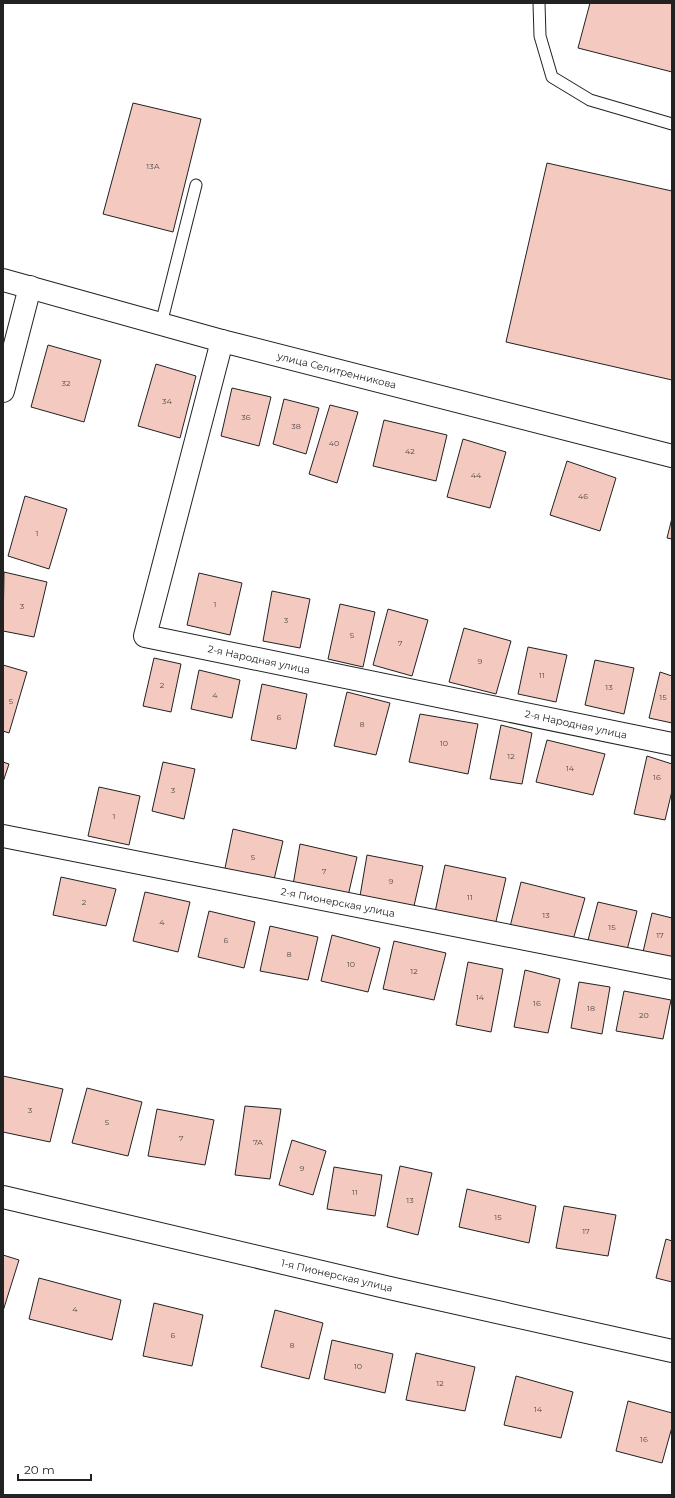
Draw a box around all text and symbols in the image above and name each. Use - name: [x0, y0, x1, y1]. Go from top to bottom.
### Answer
- house number: 13А: [146, 161, 160, 171]
- street label: улица Селитренникова: [275, 349, 398, 392]
- house number: 32: [61, 378, 71, 388]
- house number: 34: [162, 396, 173, 406]
- house number: 36: [241, 412, 251, 422]
- house number: 38: [291, 421, 301, 431]
- house number: 40: [329, 438, 339, 448]
- house number: 42: [405, 446, 415, 456]
- house number: 44: [471, 470, 482, 480]
- house number: 46: [578, 491, 588, 501]
- house number: 1: [36, 528, 38, 538]
- house number: 1: [214, 599, 216, 609]
- house number: 3: [20, 601, 25, 611]
- house number: 3: [284, 615, 289, 625]
- house number: 5: [350, 630, 355, 640]
- house number: 7: [398, 638, 403, 648]
- street label: 2-я Народная улица: [207, 642, 311, 677]
- house number: 9: [478, 656, 483, 666]
- house number: 11: [539, 670, 545, 680]
- house number: 2: [160, 680, 165, 690]
- house number: 13: [605, 682, 613, 692]
- house number: 4: [212, 690, 218, 700]
- house number: 15: [659, 692, 667, 702]
- house number: 5: [9, 696, 14, 706]
- street label: 2-я Народная улица: [524, 707, 628, 742]
- house number: 6: [277, 712, 282, 722]
- house number: 8: [359, 719, 365, 729]
- house number: 10: [440, 738, 448, 748]
- house number: 12: [507, 751, 515, 761]
- house number: 14: [566, 763, 575, 773]
- house number: 16: [653, 772, 661, 782]
- house number: 3: [171, 785, 176, 795]
- house number: 1: [113, 811, 115, 821]
- house number: 5: [251, 852, 256, 862]
- house number: 7: [322, 866, 327, 876]
- house number: 9: [389, 876, 394, 886]
- street label: 2-я Пионерская улица: [280, 885, 396, 920]
- house number: 11: [467, 892, 473, 902]
- house number: 2: [82, 897, 87, 907]
- house number: 13: [542, 910, 550, 920]
- house number: 4: [159, 917, 165, 927]
- house number: 15: [608, 922, 616, 932]
- house number: 17: [656, 930, 664, 940]
- house number: 6: [224, 935, 229, 945]
- house number: 8: [286, 949, 292, 959]
- house number: 10: [347, 959, 355, 969]
- house number: 12: [410, 966, 418, 976]
- house number: 14: [476, 992, 485, 1002]
- house number: 16: [533, 998, 541, 1008]
- house number: 18: [587, 1003, 595, 1013]
- house number: 20: [639, 1010, 649, 1020]
- house number: 3: [28, 1105, 33, 1115]
- house number: 5: [105, 1117, 110, 1127]
- house number: 7: [179, 1133, 184, 1143]
- house number: 7А: [253, 1137, 263, 1147]
- house number: 9: [300, 1163, 305, 1173]
- house number: 11: [352, 1187, 358, 1197]
- house number: 13: [406, 1195, 414, 1205]
- house number: 15: [494, 1212, 502, 1222]
- house number: 17: [582, 1226, 590, 1236]
- street label: 1-я Пионерская улица: [280, 1256, 394, 1295]
- house number: 4: [72, 1304, 78, 1314]
- house number: 6: [171, 1330, 176, 1340]
- house number: 8: [289, 1340, 295, 1350]
- house number: 10: [354, 1361, 362, 1371]
- house number: 12: [436, 1378, 444, 1388]
- house number: 14: [534, 1404, 543, 1414]
- house number: 16: [640, 1434, 648, 1444]
- scale bar: [18, 1456, 91, 1482]
- text: 20 m: [24, 1462, 55, 1477]

